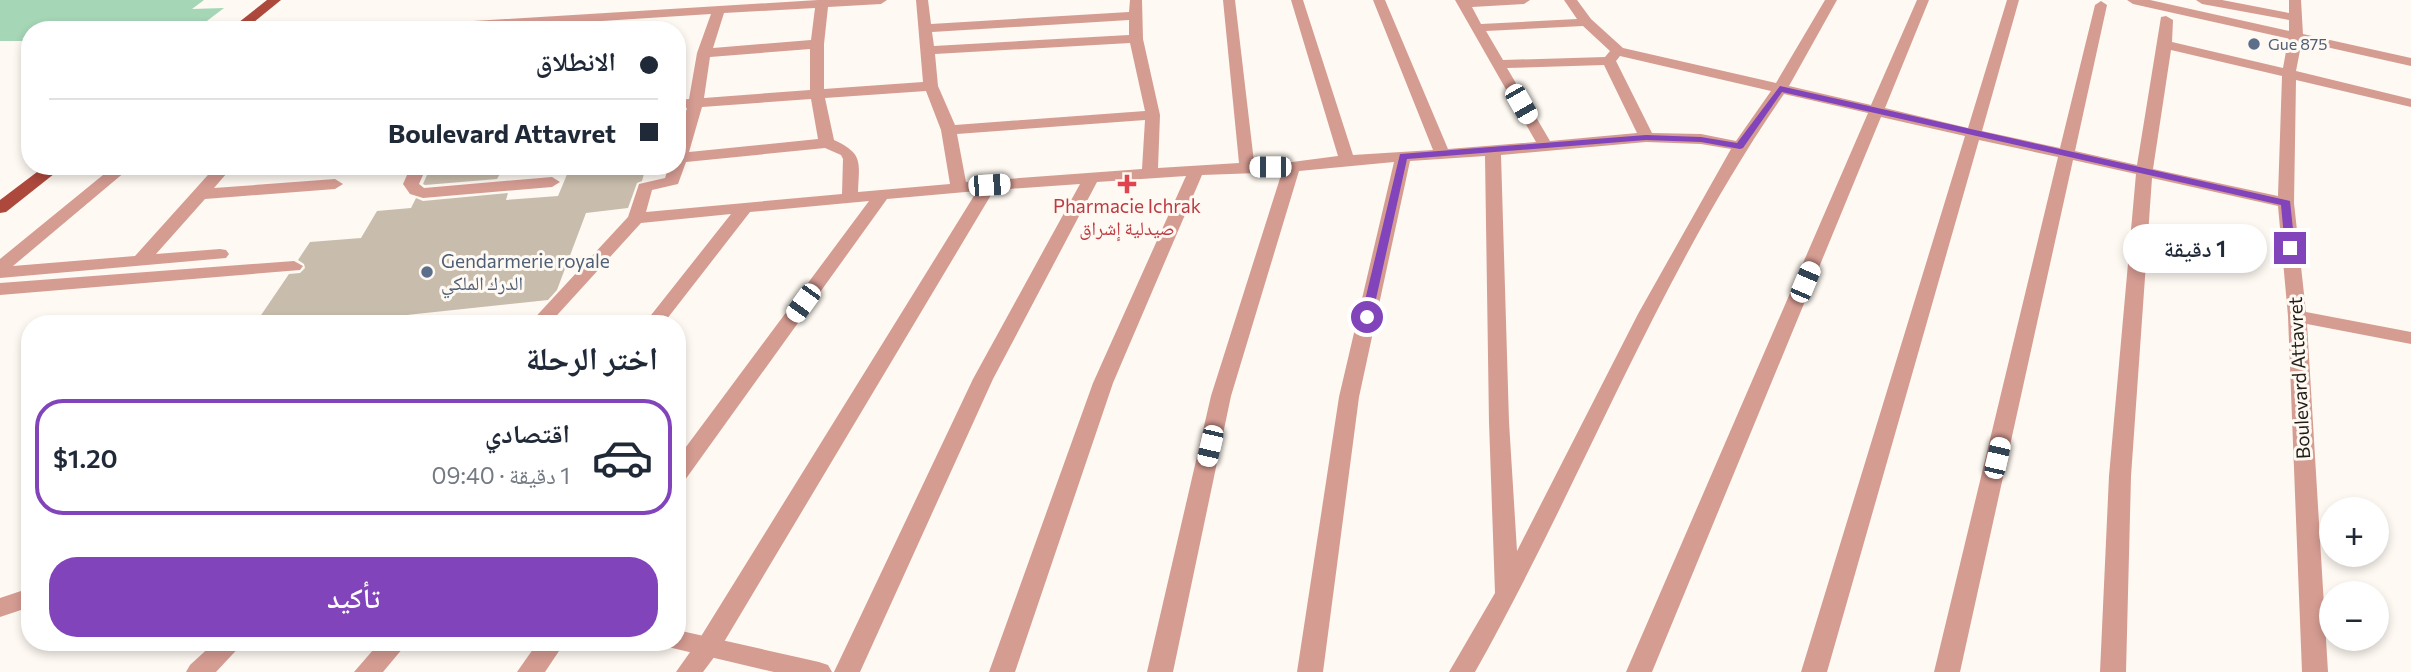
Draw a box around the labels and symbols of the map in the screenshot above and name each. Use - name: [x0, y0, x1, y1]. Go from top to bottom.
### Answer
- place label: Gue 875: [2268, 34, 2327, 53]
- marker: Gue 875: [2246, 36, 2262, 52]
- car: [1502, 81, 1541, 127]
- car: [1250, 157, 1292, 178]
- car: [968, 173, 1011, 197]
- marker: Pharmacie Ichrak صيدلية إشراق: [1119, 176, 1135, 192]
- place label: Pharmacie Ichrak صيدلية إشراق: [1053, 194, 1201, 242]
- callout: 1 دقيقة: [2122, 224, 2266, 272]
- route end: [2274, 232, 2306, 264]
- place label: Gendarmerie royale الدرك الملكي: [441, 249, 610, 299]
- car: [1788, 259, 1823, 305]
- marker: Gendarmerie royale الدرك الملكي: [419, 264, 435, 280]
- car: [783, 280, 824, 326]
- street label: Boulevard Attavret: [2283, 296, 2314, 460]
- route start: [1351, 301, 1383, 333]
- car: [1196, 423, 1225, 469]
- car: [1983, 435, 2012, 481]

